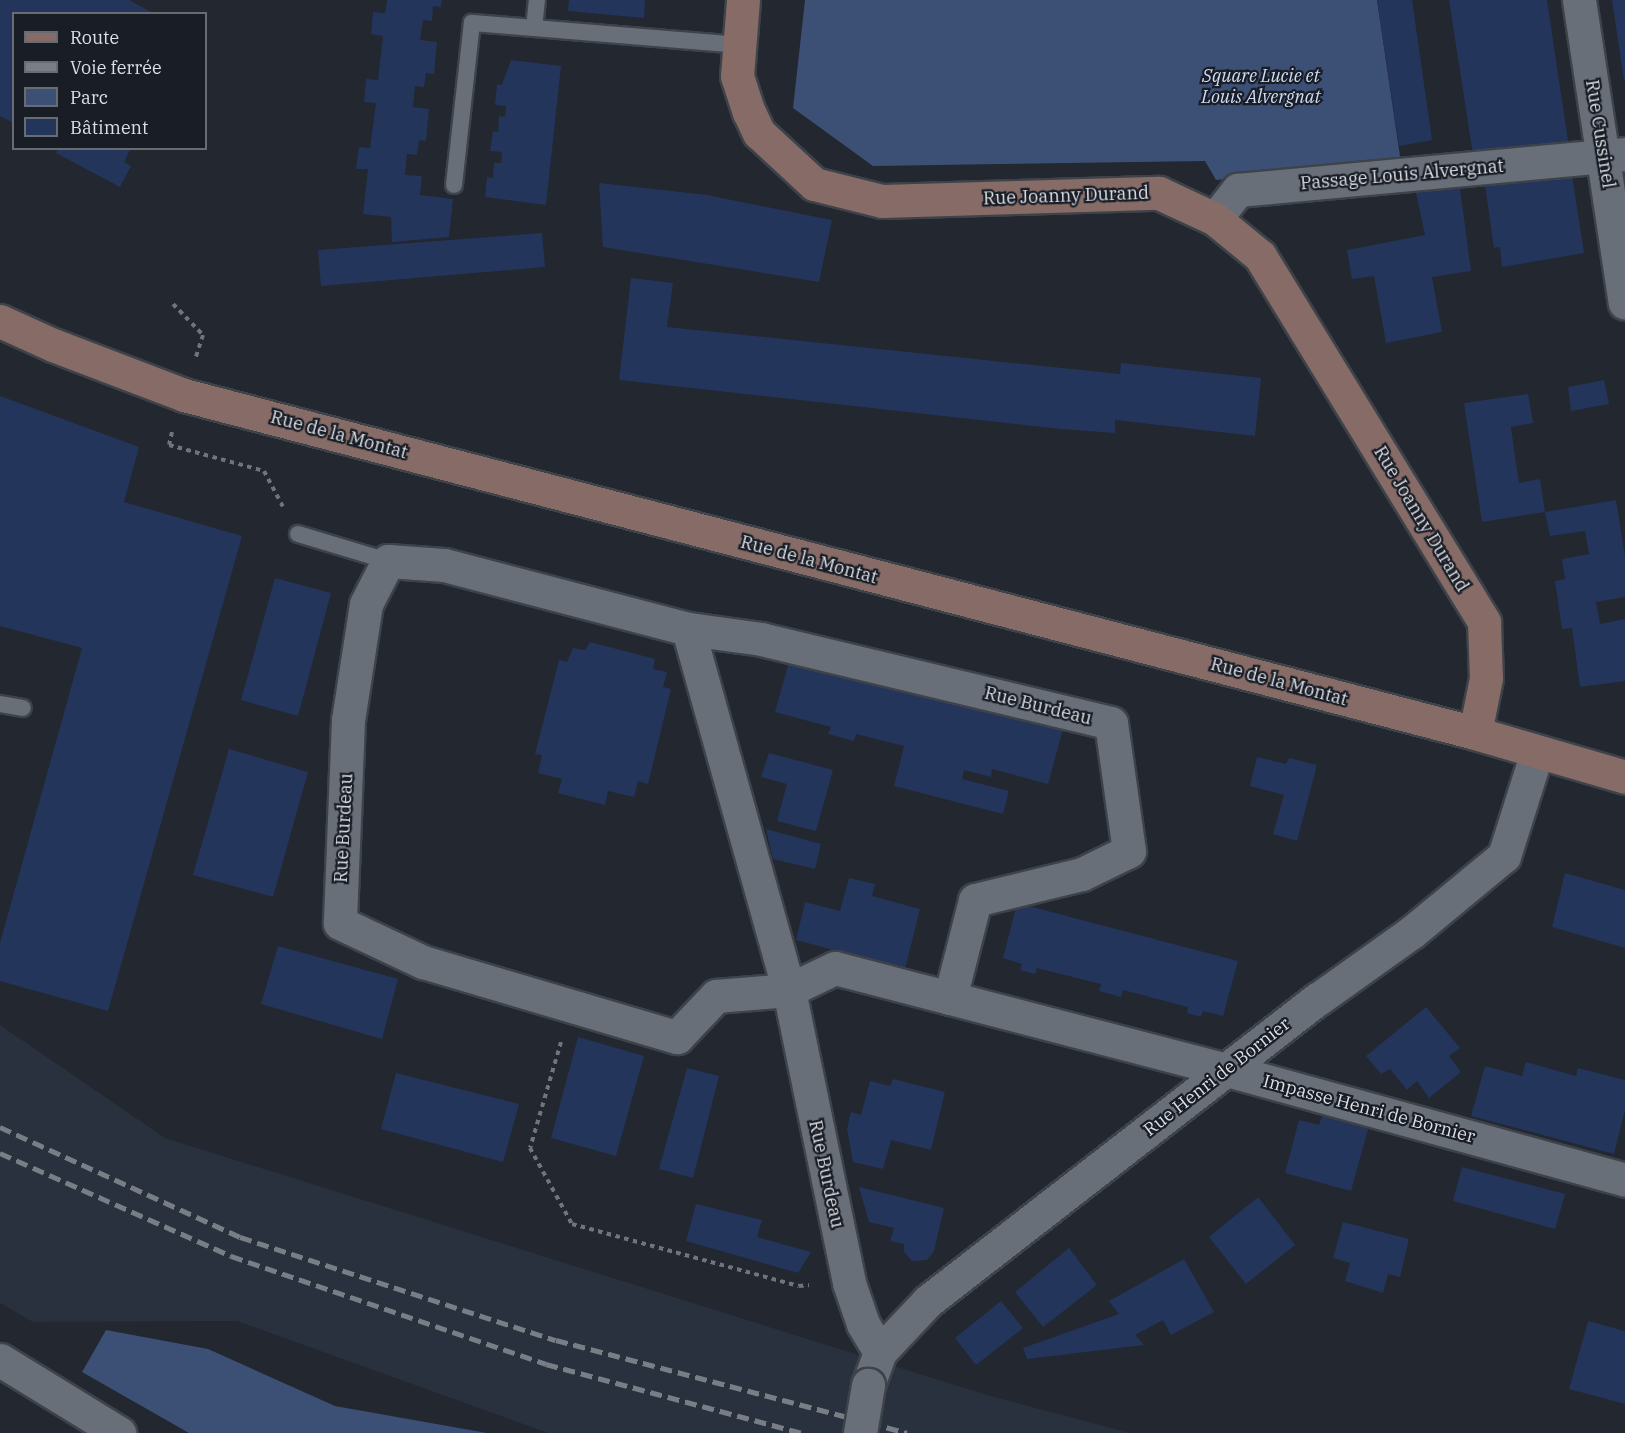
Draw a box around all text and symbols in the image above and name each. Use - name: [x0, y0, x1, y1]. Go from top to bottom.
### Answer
- legend: [12, 12, 207, 150]
- text: Route: [70, 26, 119, 49]
- text: Voie ferrée: [70, 56, 162, 79]
- park label: Square Lucie et Louis Alvergnat: [1201, 66, 1321, 109]
- street label: Rue Cussinel: [1581, 78, 1619, 190]
- text: Parc: [70, 86, 108, 109]
- text: Bâtiment: [70, 116, 148, 139]
- street label: Passage Louis Alvergnat: [1299, 155, 1505, 195]
- street label: Rue Joanny Durand: [983, 182, 1149, 210]
- street label: Rue de la Montat: [268, 406, 410, 464]
- street label: Rue Joanny Durand: [1369, 442, 1473, 596]
- street label: Rue de la Montat: [738, 531, 880, 589]
- street label: Rue de la Montat: [1208, 653, 1350, 711]
- street label: Rue Burdeau: [982, 682, 1094, 730]
- street label: Rue Burdeau: [330, 773, 358, 883]
- street label: Rue Henri de Bornier: [1139, 1013, 1295, 1141]
- street label: Impasse Henri de Bornier: [1261, 1070, 1477, 1148]
- street label: Rue Burdeau: [804, 1118, 848, 1230]

